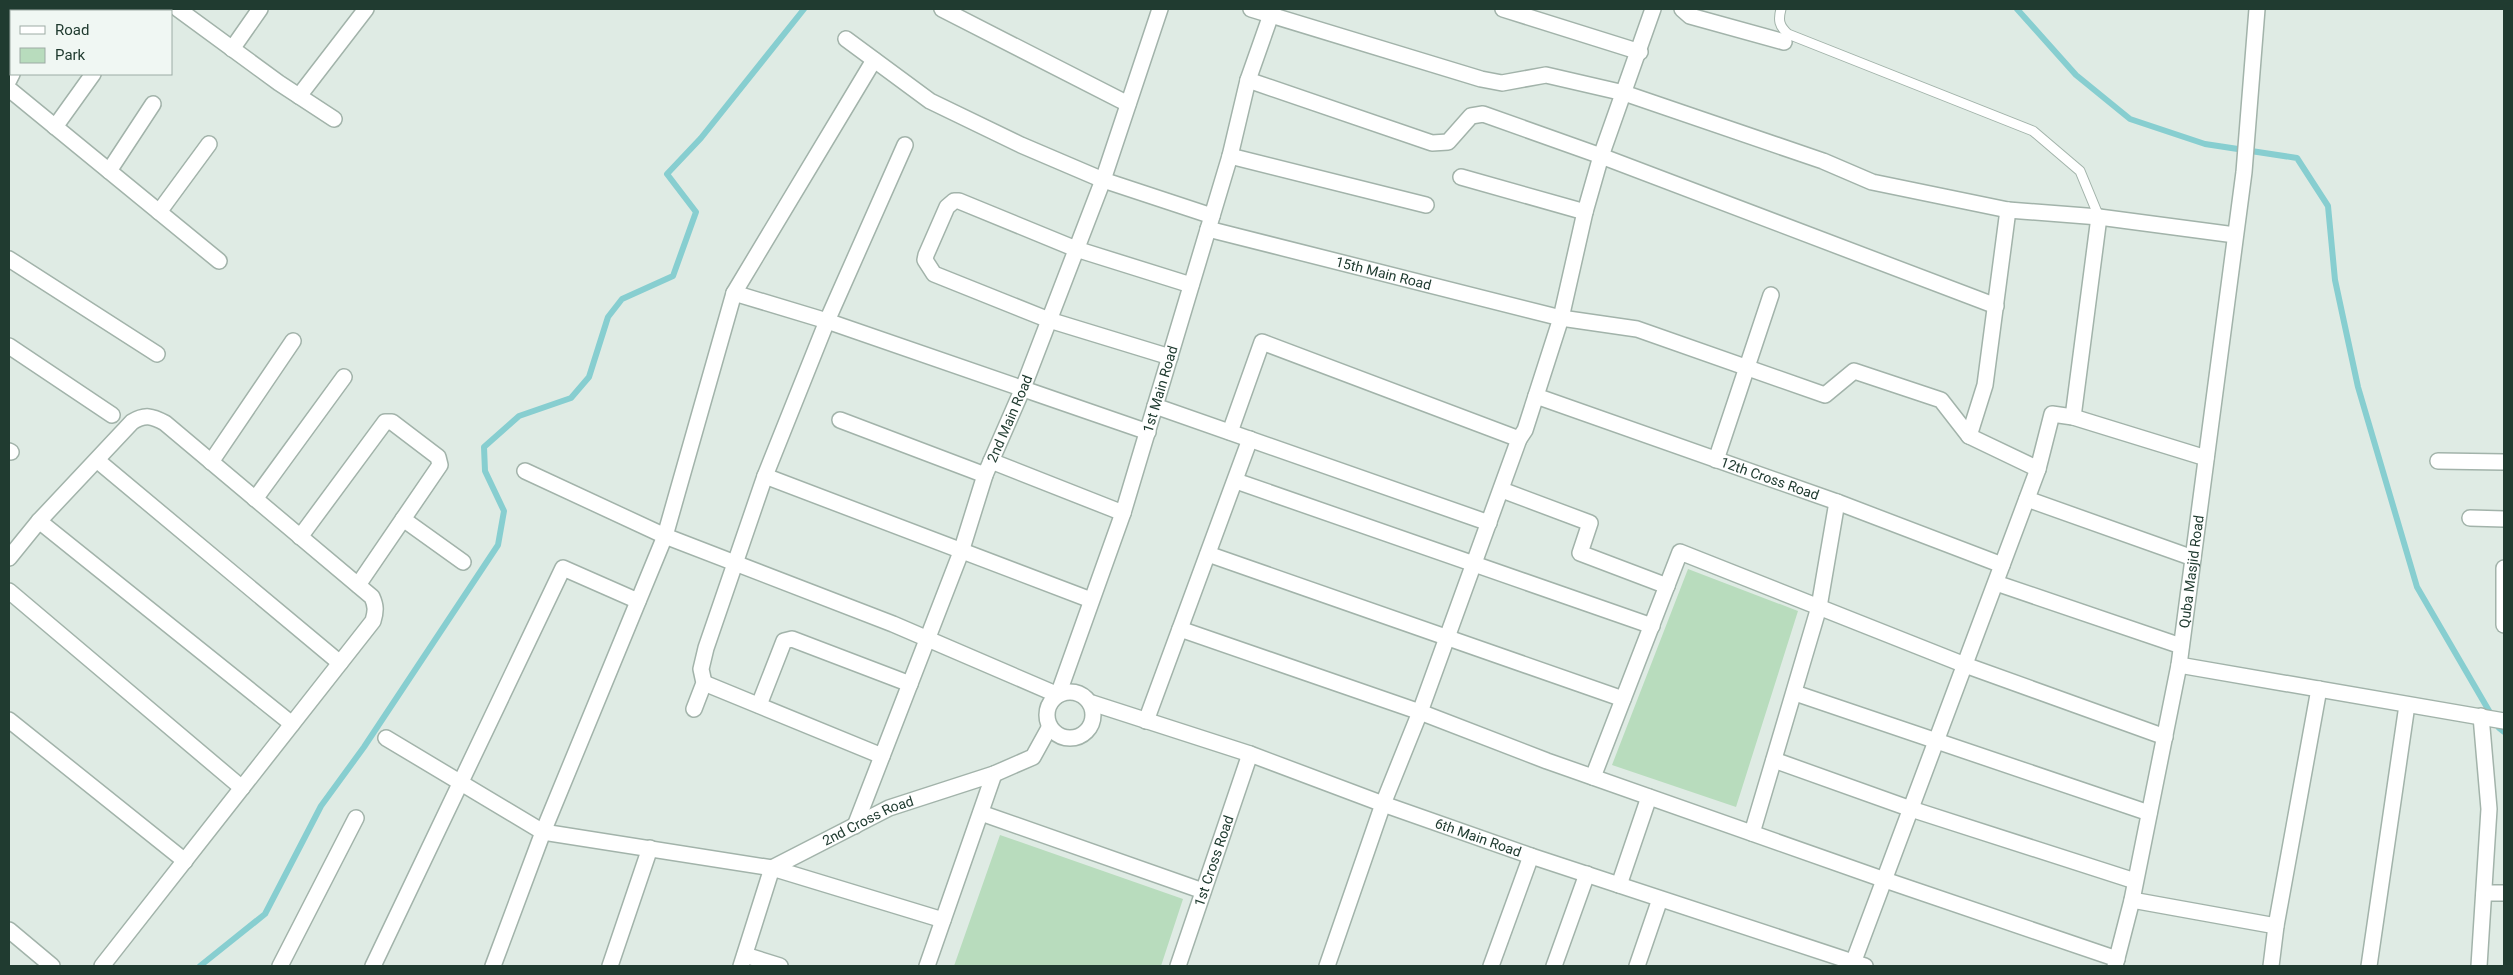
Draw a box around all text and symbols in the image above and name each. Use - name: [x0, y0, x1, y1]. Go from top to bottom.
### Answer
- legend: [10, 10, 172, 75]
- text: Road: [55, 21, 89, 39]
- text: Park: [55, 46, 86, 64]
- street label: 15th Main Road: [1334, 253, 1433, 293]
- street label: 1st Main Road: [1140, 344, 1181, 434]
- street label: 2nd Main Road: [984, 373, 1035, 465]
- street label: 12th Cross Road: [1719, 454, 1821, 503]
- street label: Quba Masjid Road: [2176, 514, 2207, 629]
- street label: 2nd Cross Road: [820, 793, 915, 849]
- street label: 1st Cross Road: [1191, 813, 1237, 908]
- street label: 6th Main Road: [1433, 815, 1523, 860]

